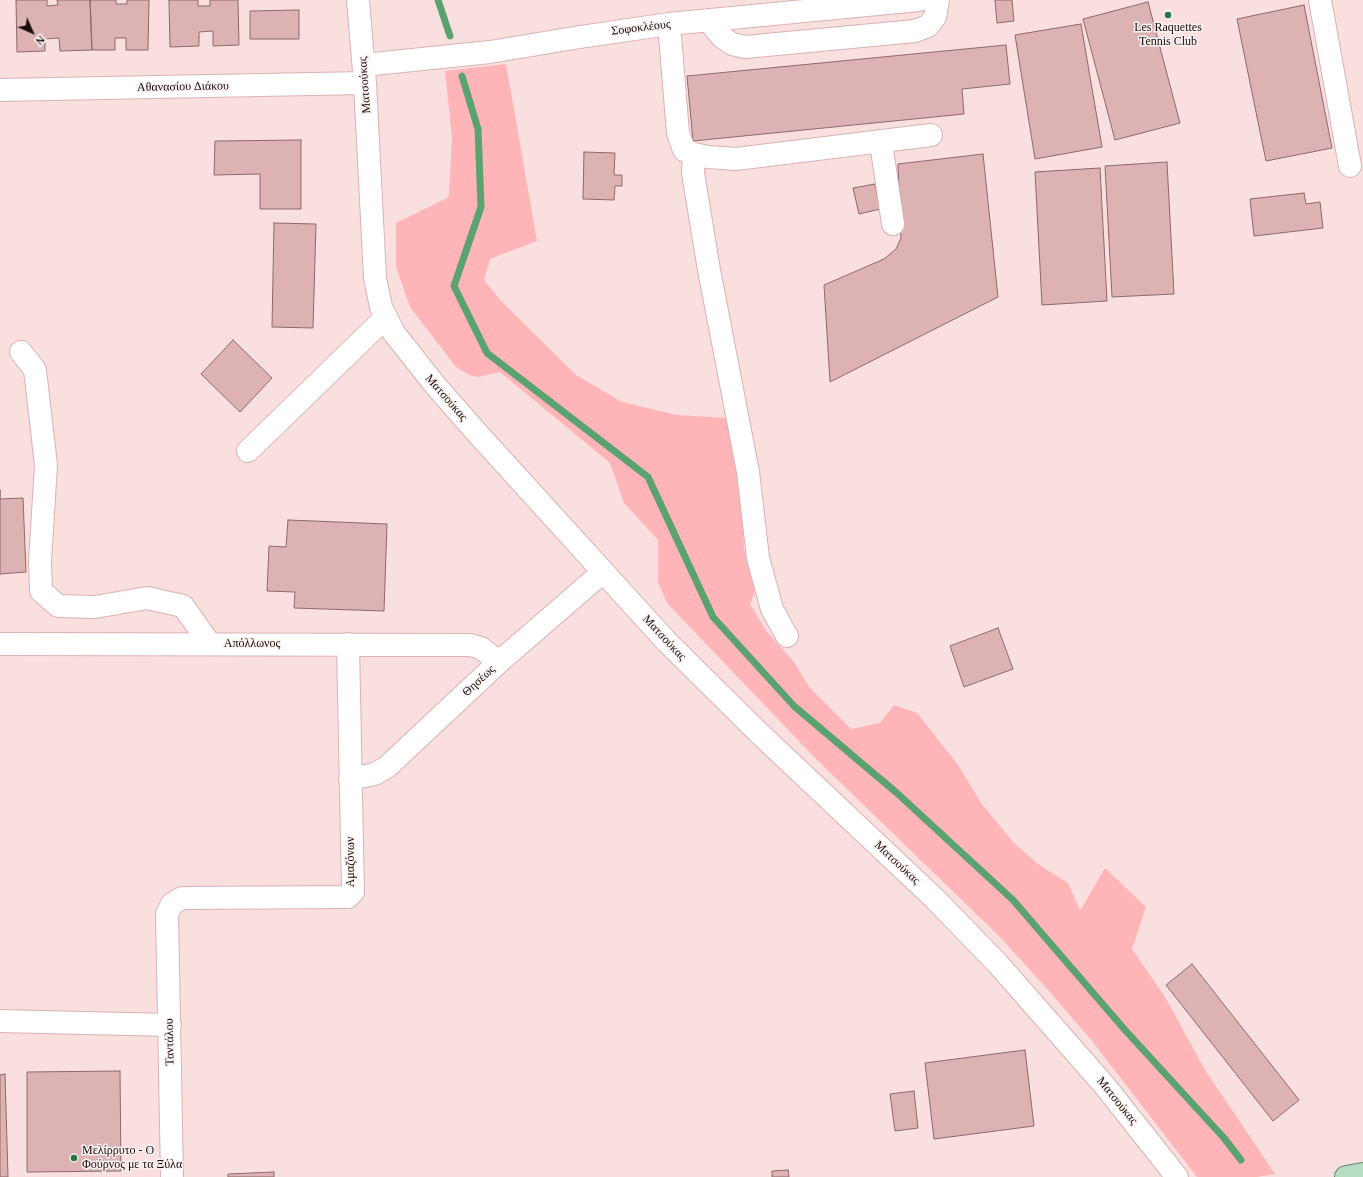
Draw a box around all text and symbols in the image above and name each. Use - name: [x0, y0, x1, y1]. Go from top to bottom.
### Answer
- marker: Les Raquettes Tennis Club: [1163, 10, 1173, 20]
- north arrow: [12, 12, 52, 52]
- street label: Σοφοκλέους: [611, 17, 671, 39]
- place label: Les Raquettes Tennis Club: [1134, 21, 1202, 49]
- text: N: [33, 33, 48, 48]
- street label: Ματσούκας: [356, 56, 374, 114]
- street label: Αθανασίου Διάκου: [137, 79, 229, 95]
- street label: Ματσούκας: [422, 372, 470, 424]
- street label: Ματσούκας: [639, 612, 689, 664]
- street label: Απόλλωνος: [224, 637, 280, 651]
- street label: Θησέως: [460, 662, 498, 700]
- street label: Αμαζόνων: [344, 837, 358, 887]
- street label: Ματσούκας: [871, 838, 923, 888]
- street label: Ταντάλου: [162, 1018, 178, 1066]
- street label: Ματσούκας: [1093, 1074, 1141, 1128]
- place label: Μελίρρυτο - Ο Φούρνος με τα Ξύλα: [82, 1144, 182, 1172]
- marker: Μελίρρυτο - Ο Φούρνος με τα Ξύλα: [69, 1153, 79, 1163]

